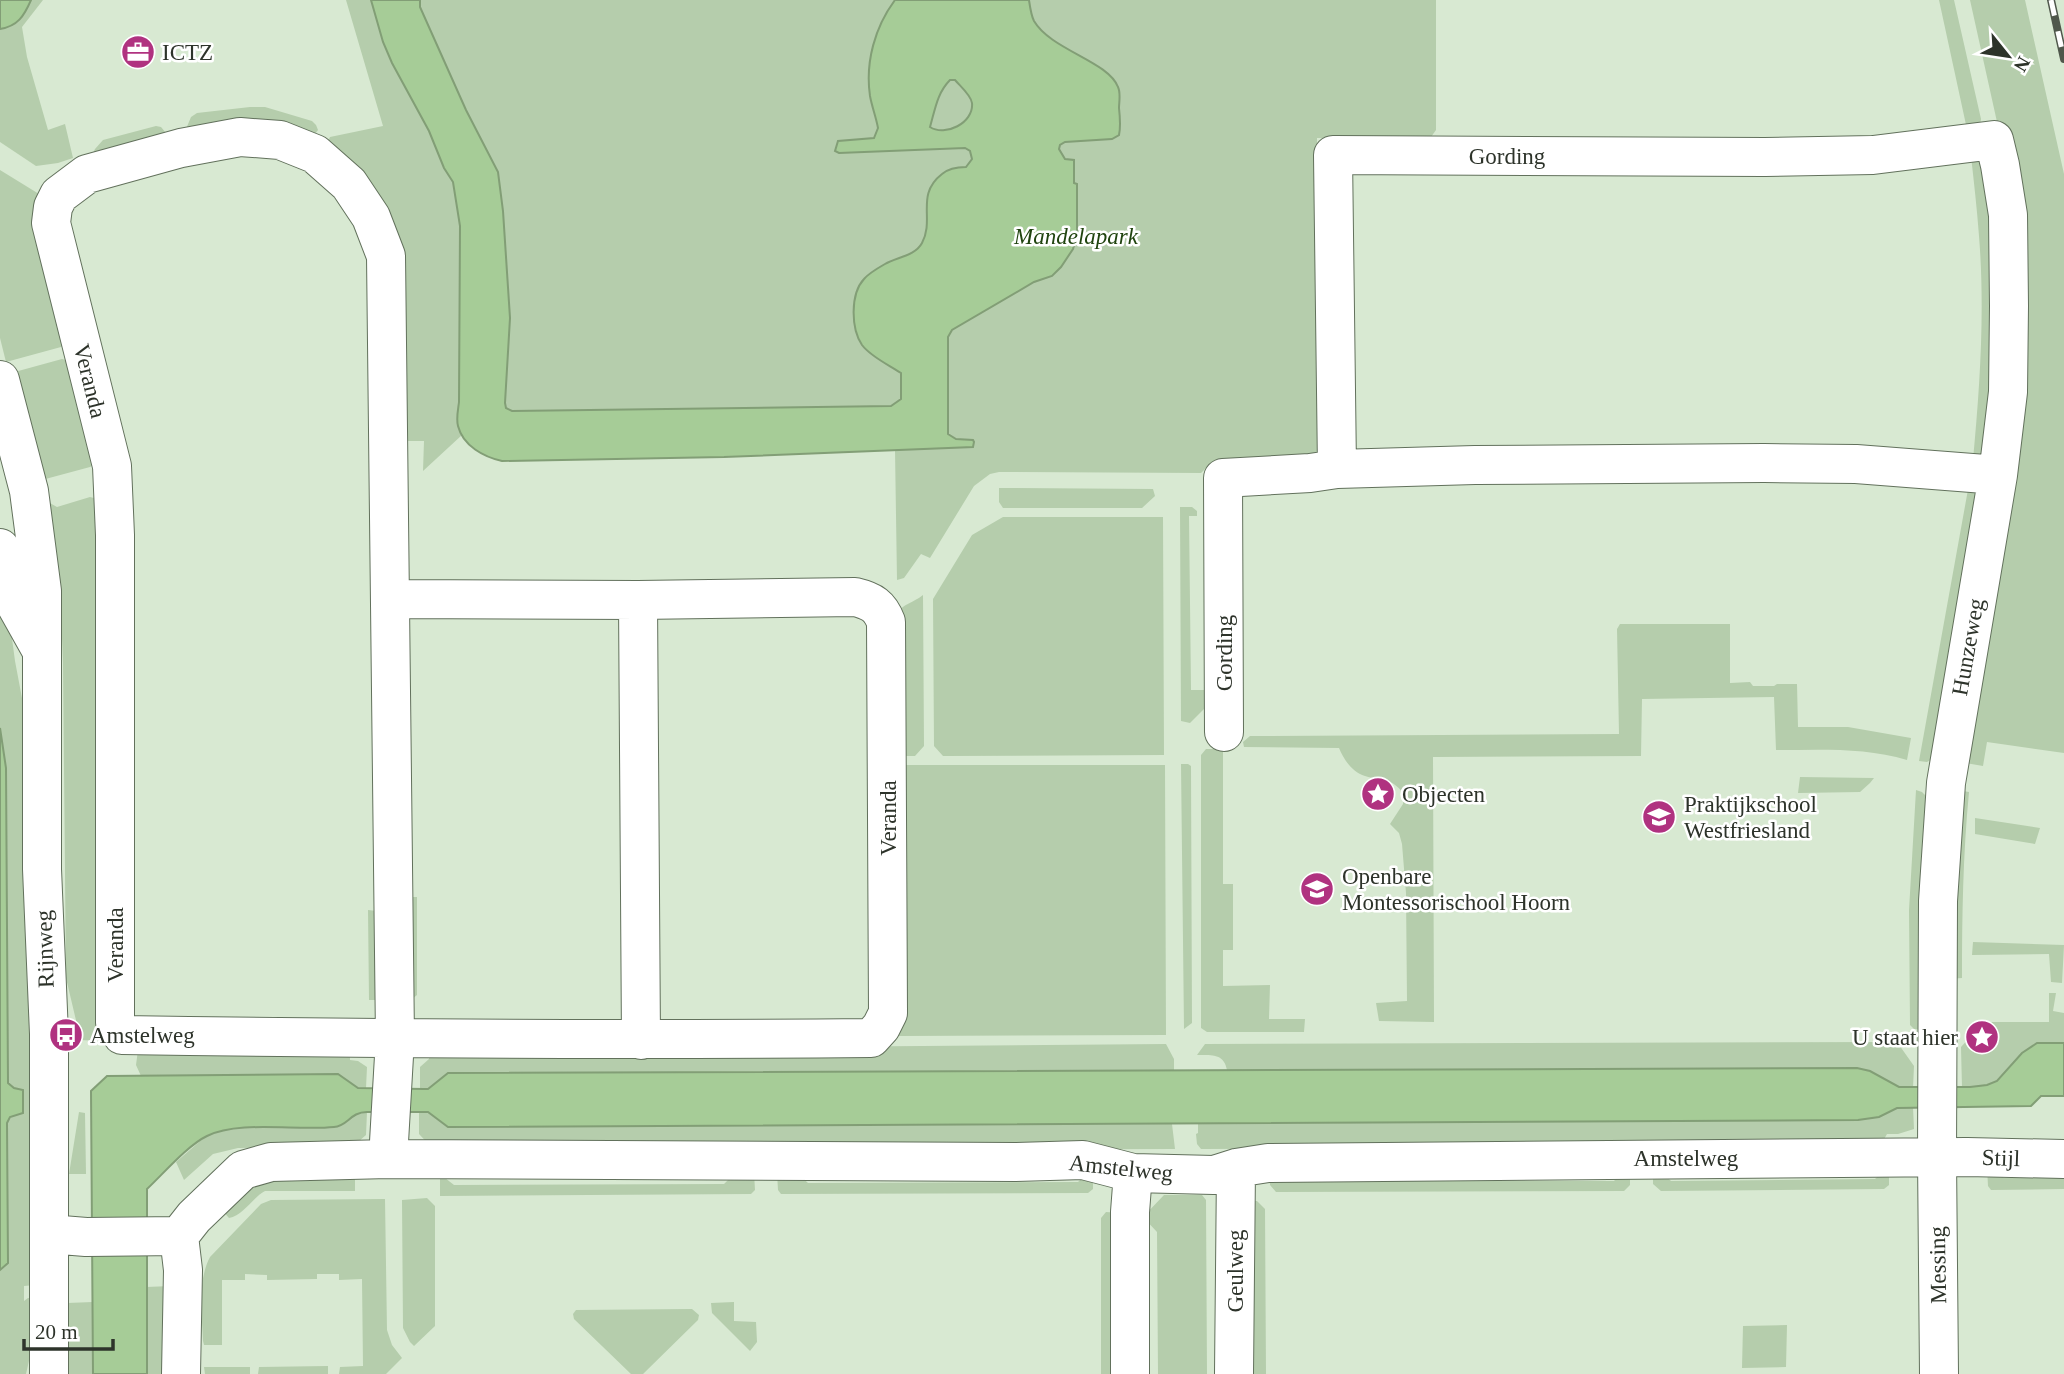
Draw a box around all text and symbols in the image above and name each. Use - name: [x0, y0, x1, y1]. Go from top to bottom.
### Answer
- north arrow: [1973, 21, 2043, 91]
- office icon: ICTZ: [119, 33, 157, 71]
- place label: ICTZ: [162, 40, 213, 65]
- text: N: [2010, 53, 2035, 76]
- street label: Gording: [1469, 144, 1546, 169]
- park label: Mandelapark: [1013, 224, 1139, 249]
- street label: Veranda: [69, 341, 111, 421]
- street label: Hunzeweg: [1947, 596, 1989, 698]
- street label: Gording: [1212, 614, 1237, 691]
- place icon: Objecten: [1359, 775, 1397, 813]
- street label: Veranda: [876, 780, 901, 856]
- place label: Objecten: [1402, 782, 1486, 807]
- place label: Praktijkschool Westfriesland: [1684, 792, 1817, 843]
- school or university icon: Praktijkschool Westfriesland: [1640, 798, 1678, 836]
- place label: Openbare Montessorischool Hoorn: [1342, 864, 1571, 915]
- school or university icon: Openbare Montessorischool Hoorn: [1298, 870, 1336, 908]
- street label: Veranda: [103, 907, 128, 983]
- street label: Rijnweg: [31, 909, 59, 988]
- bus stop icon: Amstelweg: [47, 1016, 85, 1054]
- place icon: U staat hier: [1963, 1018, 2001, 1056]
- place label: Amstelweg: [90, 1023, 195, 1048]
- place label: U staat hier: [1852, 1025, 1958, 1050]
- street label: Stijl: [1981, 1145, 2021, 1171]
- street label: Amstelweg: [1634, 1146, 1739, 1171]
- street label: Amstelweg: [1068, 1150, 1175, 1186]
- street label: Messing: [1925, 1225, 1951, 1304]
- street label: Geulweg: [1223, 1229, 1248, 1313]
- scale bar: [24, 1308, 114, 1352]
- text: 20 m: [35, 1320, 78, 1344]

